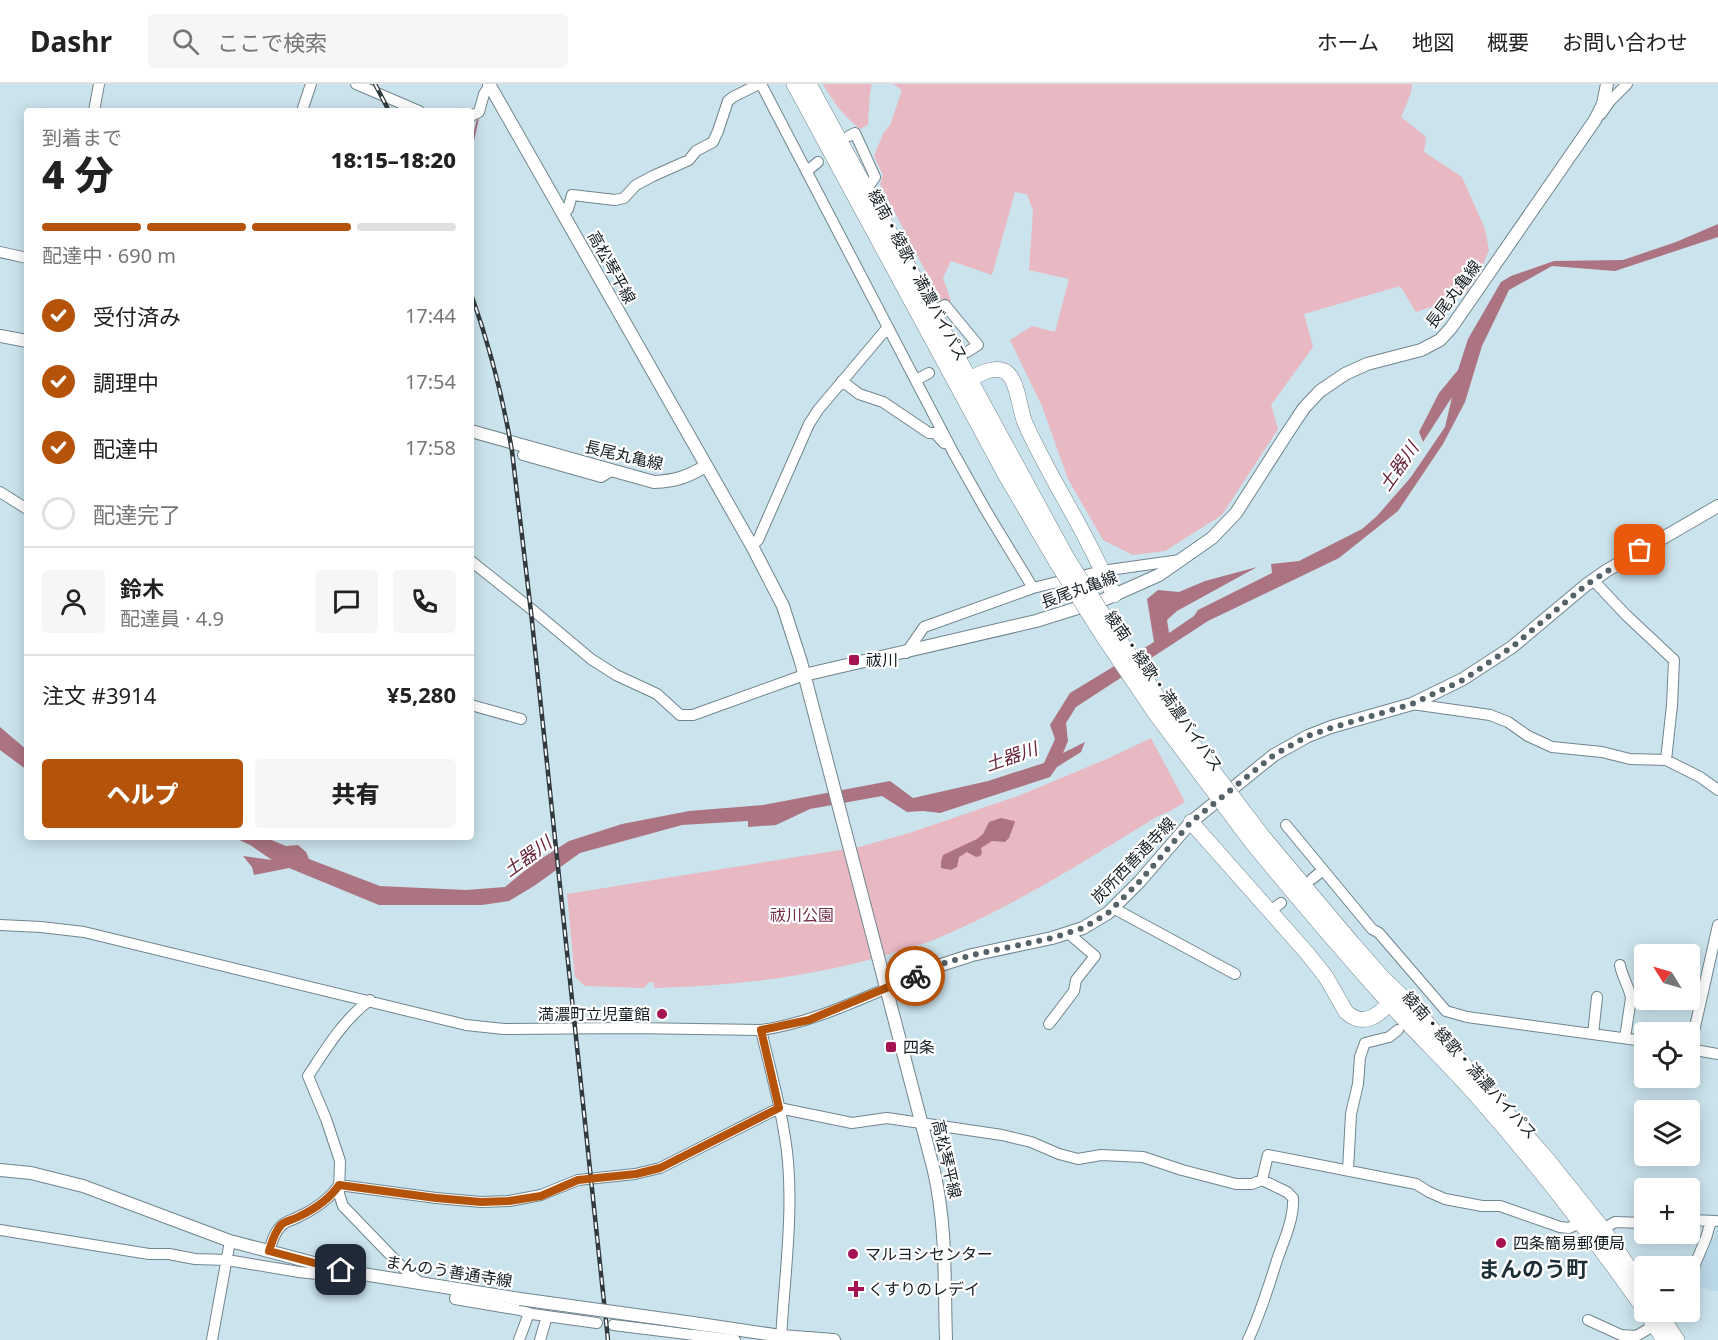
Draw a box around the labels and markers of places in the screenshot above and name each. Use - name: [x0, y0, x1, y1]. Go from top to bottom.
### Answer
- pin: [1614, 524, 1665, 575]
- place label: 祓川: [866, 649, 898, 671]
- marker: 祓川: [847, 653, 861, 667]
- place label: 満濃町立児童館: [538, 1003, 650, 1025]
- marker: 満濃町立児童館: [655, 1007, 669, 1021]
- place label: 四条: [903, 1036, 935, 1058]
- marker: 四条: [884, 1040, 898, 1054]
- place label: 四条簡易郵便局: [1513, 1232, 1625, 1254]
- marker: 四条簡易郵便局: [1494, 1236, 1508, 1250]
- place label: マルヨシセンター: [865, 1243, 993, 1265]
- pin: [315, 1244, 366, 1295]
- marker: マルヨシセンター: [846, 1247, 860, 1261]
- place label: くすりのレデイ: [868, 1278, 980, 1300]
- marker: くすりのレデイ: [849, 1282, 863, 1296]

